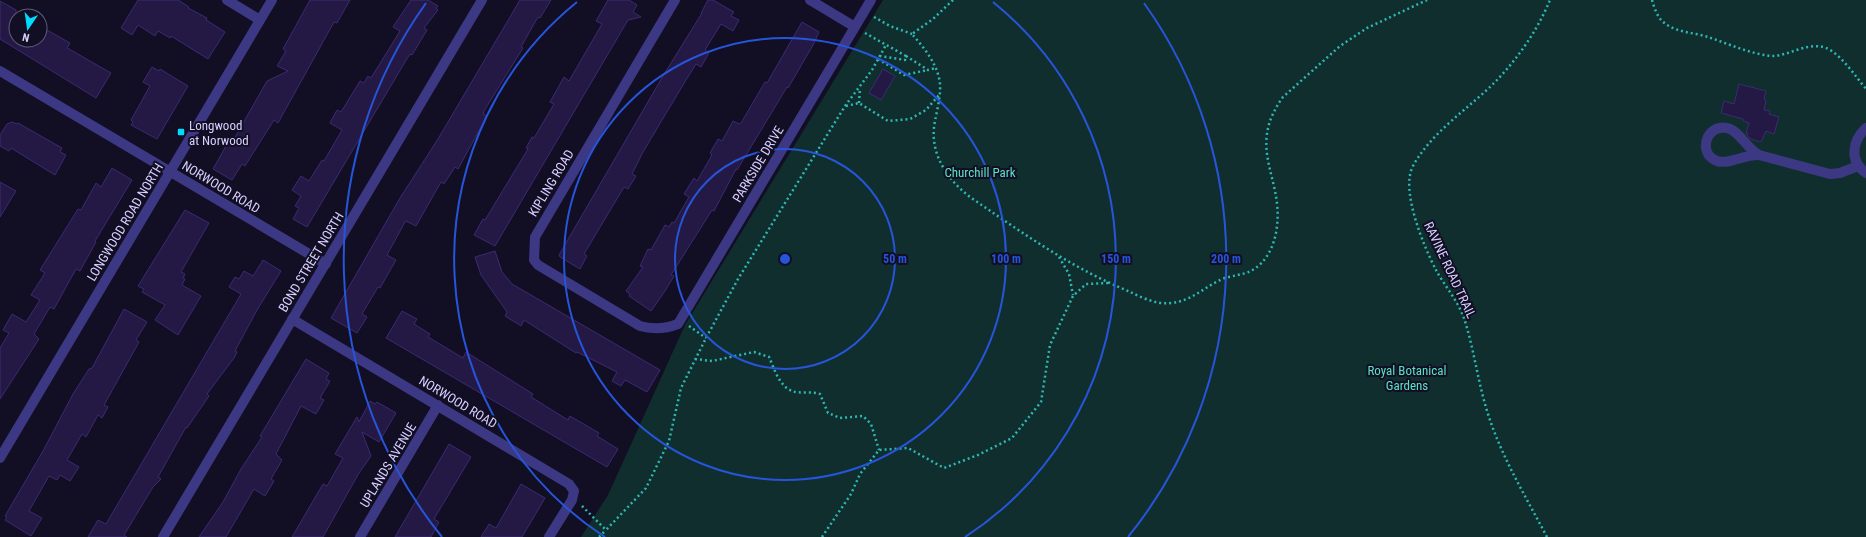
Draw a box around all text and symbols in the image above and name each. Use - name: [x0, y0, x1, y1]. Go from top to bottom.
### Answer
- north arrow: [8, 8, 48, 48]
- text: N: [21, 30, 31, 44]
- place label: Longwood at Norwood: [189, 118, 249, 148]
- street label: PARKSIDE DRIVE: [729, 123, 787, 205]
- marker: Longwood at Norwood: [176, 127, 186, 137]
- street label: KIPLING ROAD: [525, 147, 577, 219]
- street label: NORWOOD ROAD: [179, 158, 263, 216]
- street label: LONGWOOD ROAD NORTH: [84, 160, 166, 284]
- park label: Churchill Park: [944, 165, 1016, 180]
- street label: BOND STREET NORTH: [275, 210, 347, 314]
- street label: RAVINE ROAD TRAIL: [1421, 219, 1479, 321]
- centre of rings: [778, 252, 792, 266]
- text: 50 m: [883, 252, 907, 266]
- text: 100 m: [991, 252, 1021, 266]
- text: 150 m: [1101, 252, 1131, 266]
- text: 200 m: [1211, 252, 1241, 266]
- park label: Royal Botanical Gardens: [1367, 363, 1447, 393]
- street label: NORWOOD ROAD: [416, 373, 500, 431]
- street label: UPLANDS AVENUE: [357, 420, 419, 510]

